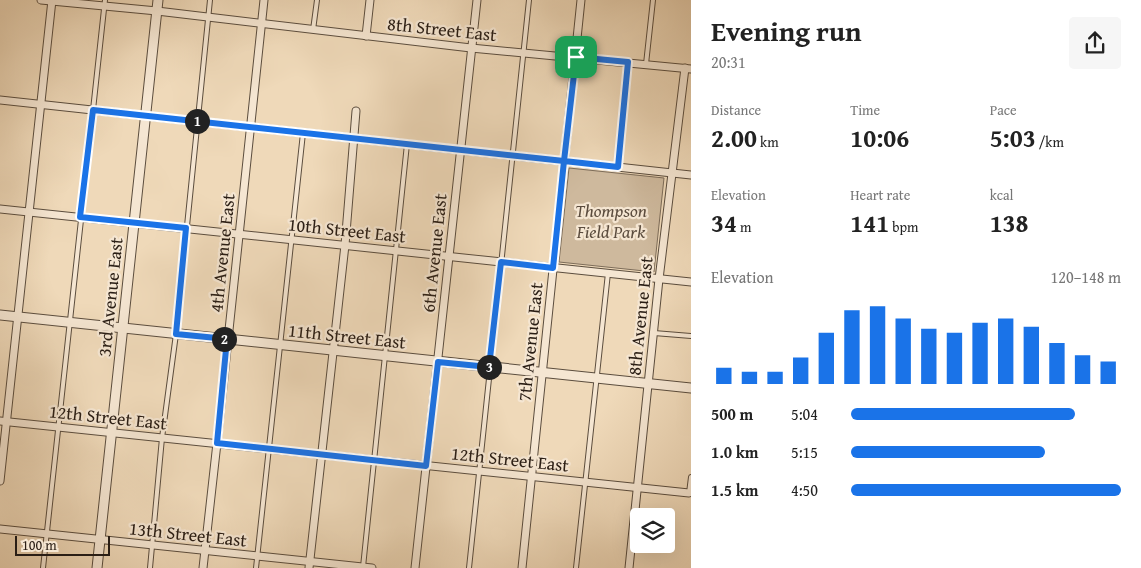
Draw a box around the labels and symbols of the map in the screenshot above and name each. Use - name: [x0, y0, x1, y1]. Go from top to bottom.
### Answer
- street label: 8th Street East: [386, 10, 499, 48]
- pin: [555, 36, 597, 78]
- pin: 1: [184, 108, 210, 134]
- street label: 4th Avenue East: [202, 192, 242, 314]
- street label: 6th Avenue East: [414, 192, 454, 314]
- park label: Thompson Field Park: [575, 197, 647, 245]
- street label: 10th Street East: [287, 210, 408, 250]
- street label: 3rd Avenue East: [90, 235, 130, 358]
- street label: 8th Avenue East: [620, 255, 660, 377]
- street label: 7th Avenue East: [510, 281, 550, 403]
- street label: 11th Street East: [287, 316, 408, 356]
- pin: 2: [212, 326, 236, 352]
- pin: 3: [476, 354, 502, 380]
- street label: 12th Street East: [48, 397, 169, 437]
- street label: 12th Street East: [450, 439, 571, 479]
- street label: 13th Street East: [128, 514, 249, 554]
- scale bar: [15, 533, 110, 556]

